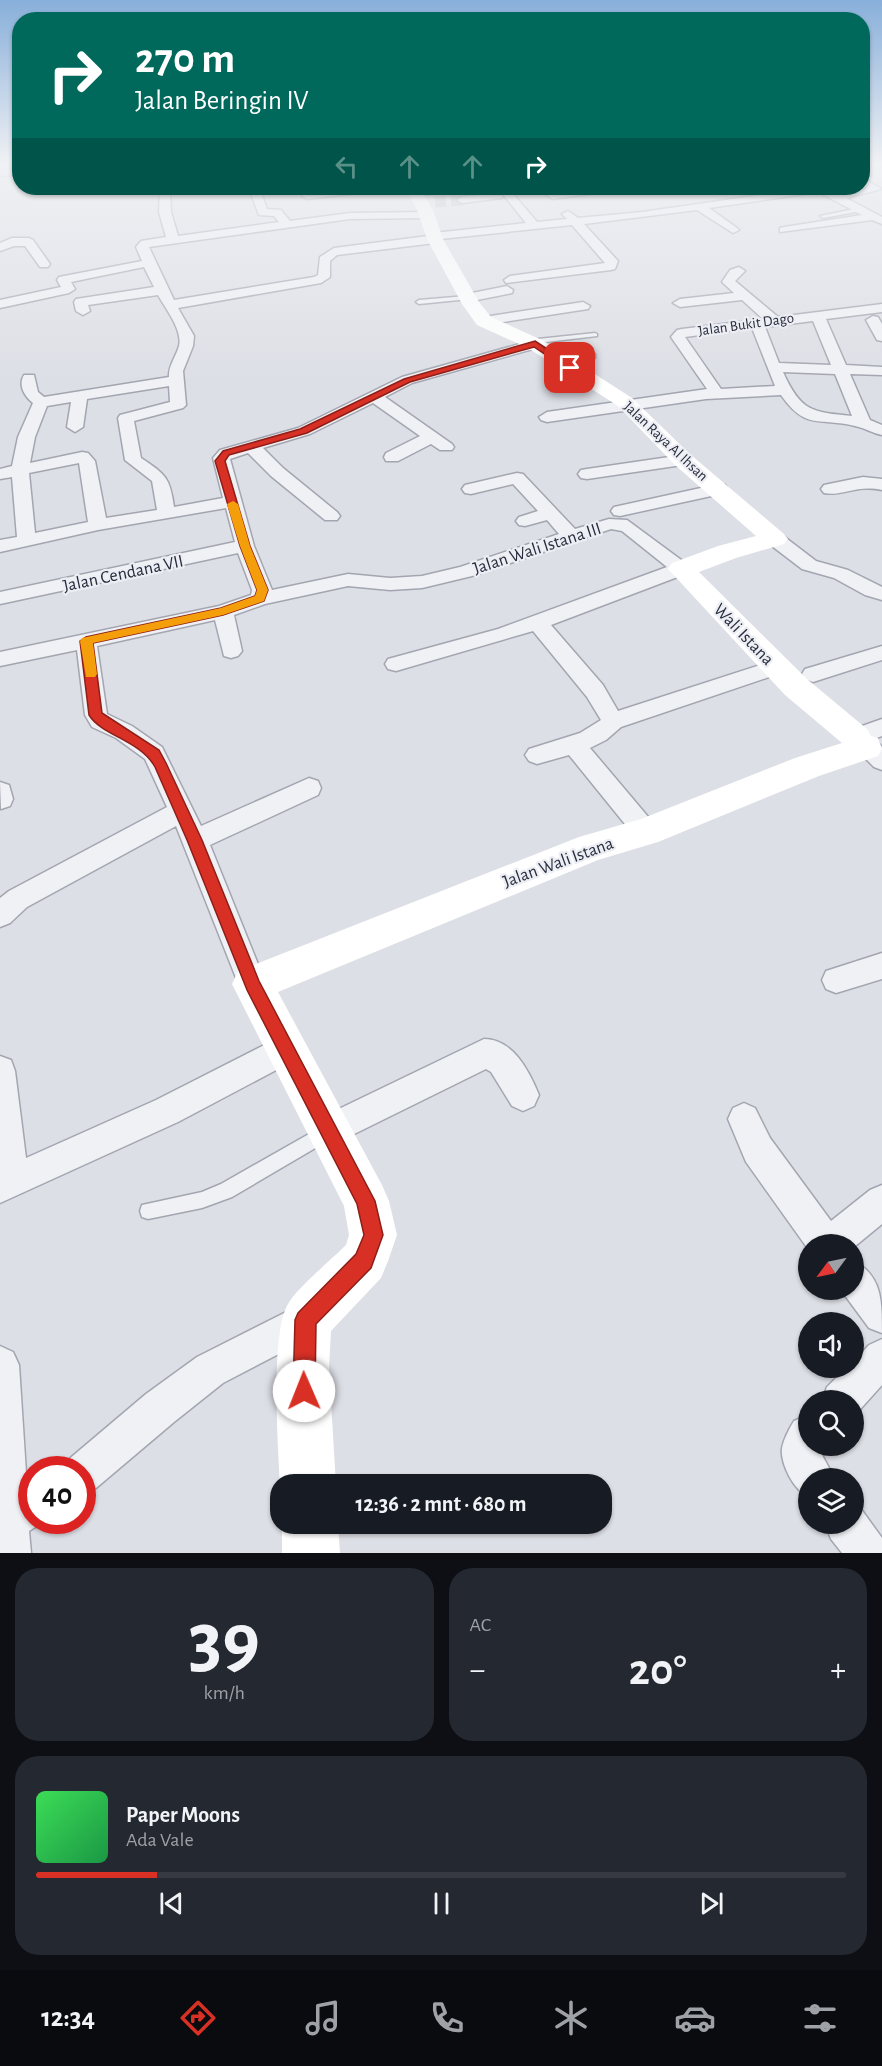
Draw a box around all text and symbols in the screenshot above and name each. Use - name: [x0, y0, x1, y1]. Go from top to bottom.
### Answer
- icon: right: [36, 36, 114, 114]
- text: 270 m: [135, 38, 235, 80]
- text: Jalan Beringin IV: [135, 87, 309, 114]
- icon: left: [330, 150, 363, 183]
- icon: ahead: [393, 150, 426, 183]
- icon: ahead: [456, 150, 489, 183]
- icon: right: [519, 150, 552, 183]
- street label: Jalan Bukit Dago: [697, 310, 795, 339]
- pin: [544, 342, 595, 393]
- icon: arrive: [553, 351, 586, 384]
- street label: Jalan Raya Al Ihsan: [621, 399, 711, 484]
- street label: Jalan Wali Istana III: [471, 520, 604, 578]
- street label: Jalan Cendana VII: [61, 552, 185, 596]
- street label: Wali Istana: [710, 600, 777, 669]
- street label: Jalan Wali Istana: [501, 835, 616, 891]
- north arrow: [798, 1234, 864, 1300]
- map controls: [798, 1234, 864, 1534]
- button: sound: [798, 1312, 864, 1378]
- position arrow: [272, 1359, 336, 1423]
- button: search: [798, 1390, 864, 1456]
- speed limit sign: 40: [18, 1456, 96, 1534]
- button: layers: [798, 1468, 864, 1534]
- text: 12:36 · 2 mnt · 680 m: [355, 1493, 527, 1515]
- text: 39: [189, 1603, 260, 1681]
- text: AC: [470, 1615, 491, 1635]
- text: 20°: [629, 1648, 687, 1693]
- text: −: [470, 1654, 485, 1687]
- text: +: [830, 1654, 846, 1687]
- text: km/h: [204, 1683, 245, 1703]
- text: Paper Moons: [126, 1804, 240, 1826]
- text: Ada Vale: [126, 1830, 194, 1850]
- icon: previous: [155, 1887, 188, 1920]
- icon: pause: [425, 1887, 458, 1920]
- icon: next: [695, 1887, 728, 1920]
- icon: directions: [177, 1997, 219, 2039]
- icon: music: [302, 1997, 344, 2039]
- icon: phone: [426, 1997, 468, 2039]
- icon: climate: [550, 1997, 592, 2039]
- icon: car: [674, 1997, 716, 2039]
- icon: filters: [799, 1997, 841, 2039]
- text: 12:34: [41, 2004, 95, 2031]

